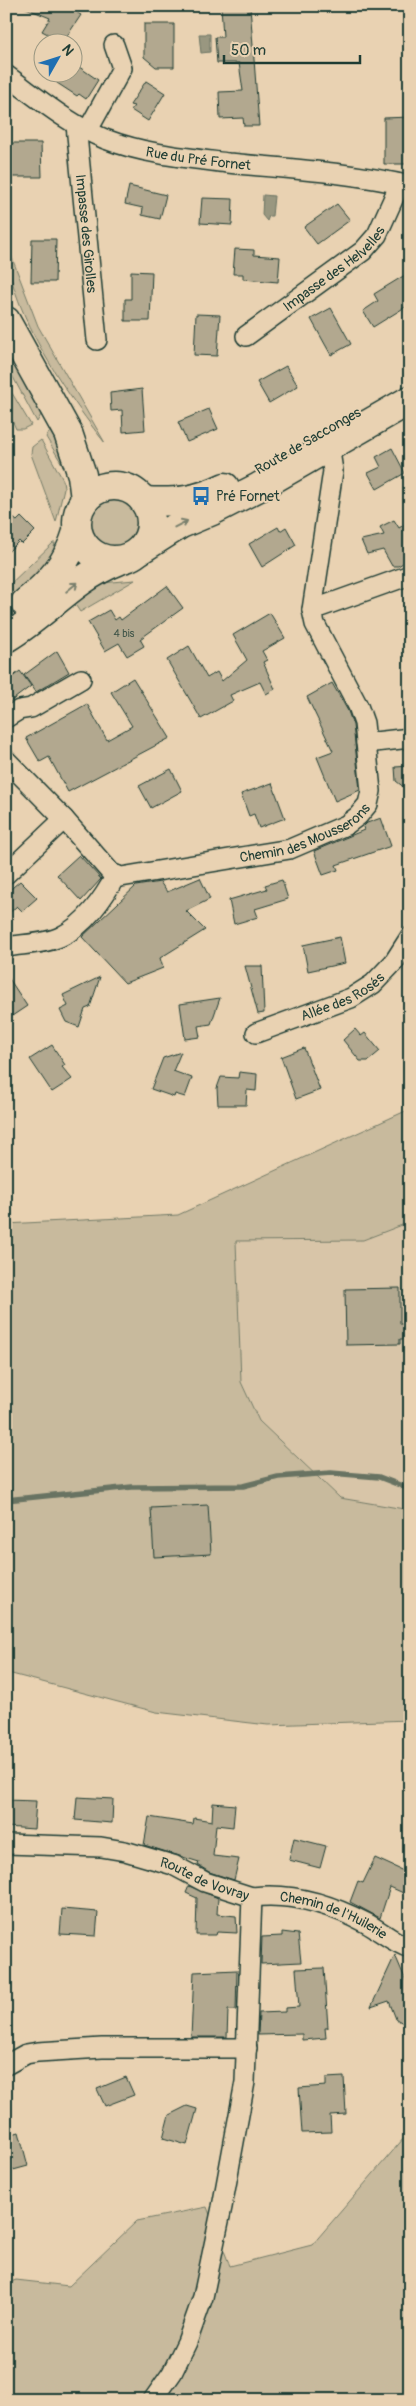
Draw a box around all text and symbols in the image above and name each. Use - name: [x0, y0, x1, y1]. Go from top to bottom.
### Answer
- north arrow: [32, 32, 82, 82]
- scale bar: [224, 32, 360, 64]
- text: N: [58, 41, 77, 59]
- text: 50 m: [231, 41, 266, 60]
- street label: Rue du Pré Fornet: [144, 143, 252, 174]
- street label: Impasse des Girolles: [72, 173, 101, 294]
- street label: Impasse des Helvelles: [279, 223, 389, 315]
- street label: Route de Sacconges: [252, 403, 365, 478]
- bus stop icon: Pré Fornet: [190, 485, 212, 507]
- place label: Pré Fornet: [216, 488, 280, 505]
- one-way arrow: [174, 519, 189, 529]
- one-way arrow: [66, 581, 79, 592]
- house number: 4 bis: [113, 627, 135, 640]
- street label: Chemin des Mousserons: [238, 799, 374, 866]
- street label: Allée des Rosés: [298, 968, 388, 1024]
- street label: Route de Vovray: [158, 1853, 251, 1904]
- street label: Chemin de l'Huilerie: [279, 1888, 390, 1942]

